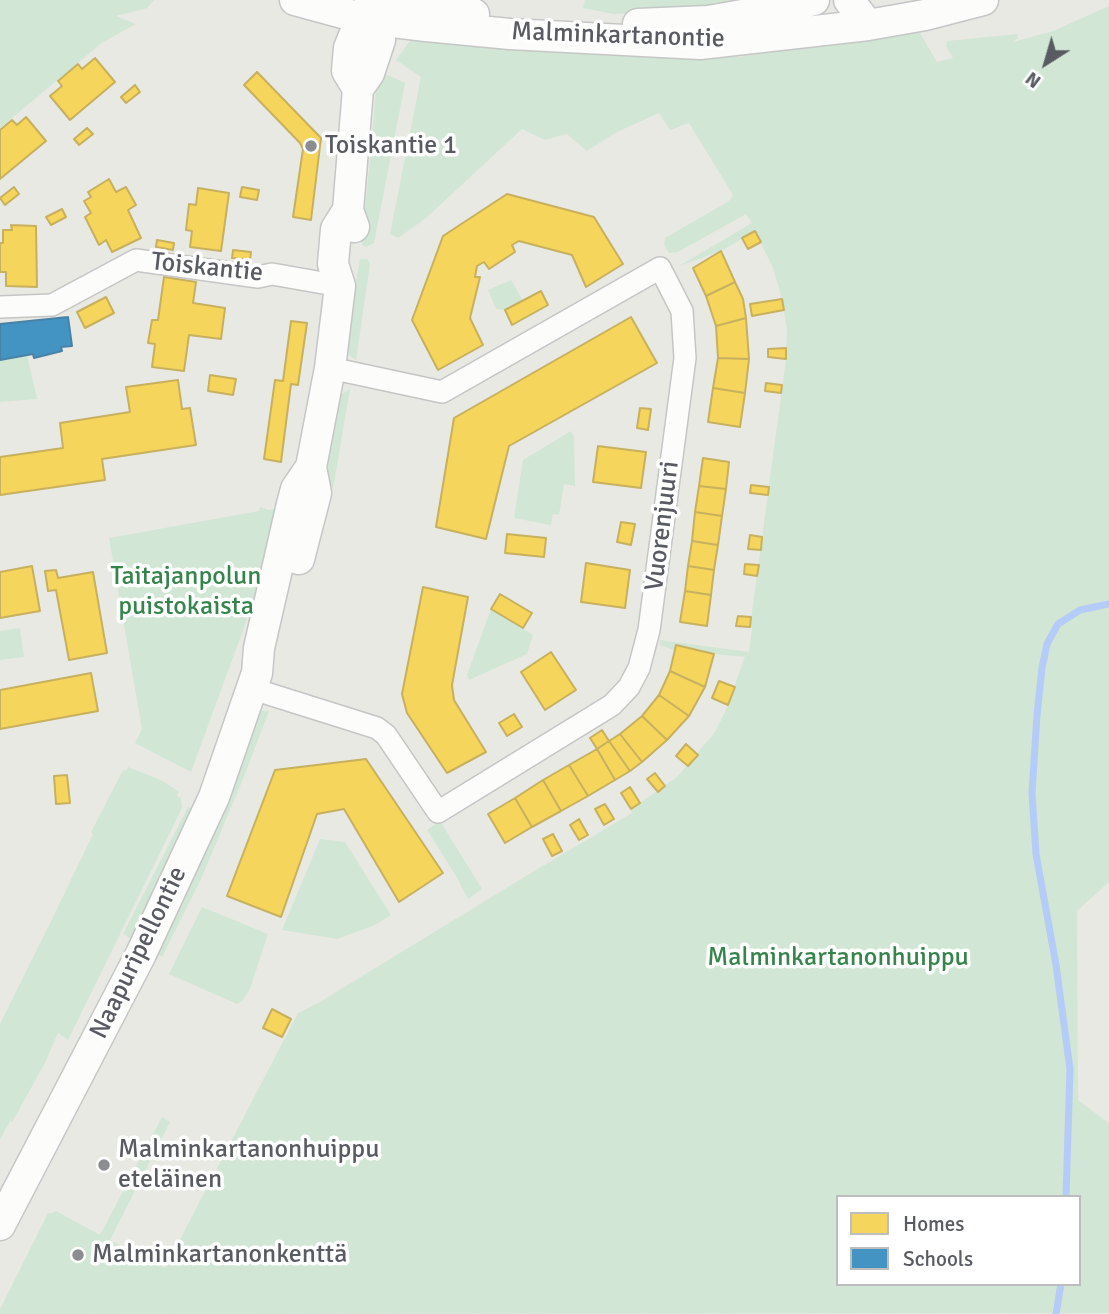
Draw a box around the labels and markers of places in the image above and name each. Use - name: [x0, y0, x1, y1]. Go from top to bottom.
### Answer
- place label: Toiskantie 1: [325, 130, 457, 162]
- marker: Toiskantie 1: [303, 138, 319, 154]
- place label: Malminkartanonhuippu eteläinen: [118, 1134, 379, 1196]
- marker: Malminkartanonhuippu eteläinen: [96, 1157, 112, 1173]
- place label: Malminkartanonkenttä: [92, 1239, 347, 1271]
- marker: Malminkartanonkenttä: [70, 1247, 86, 1263]

